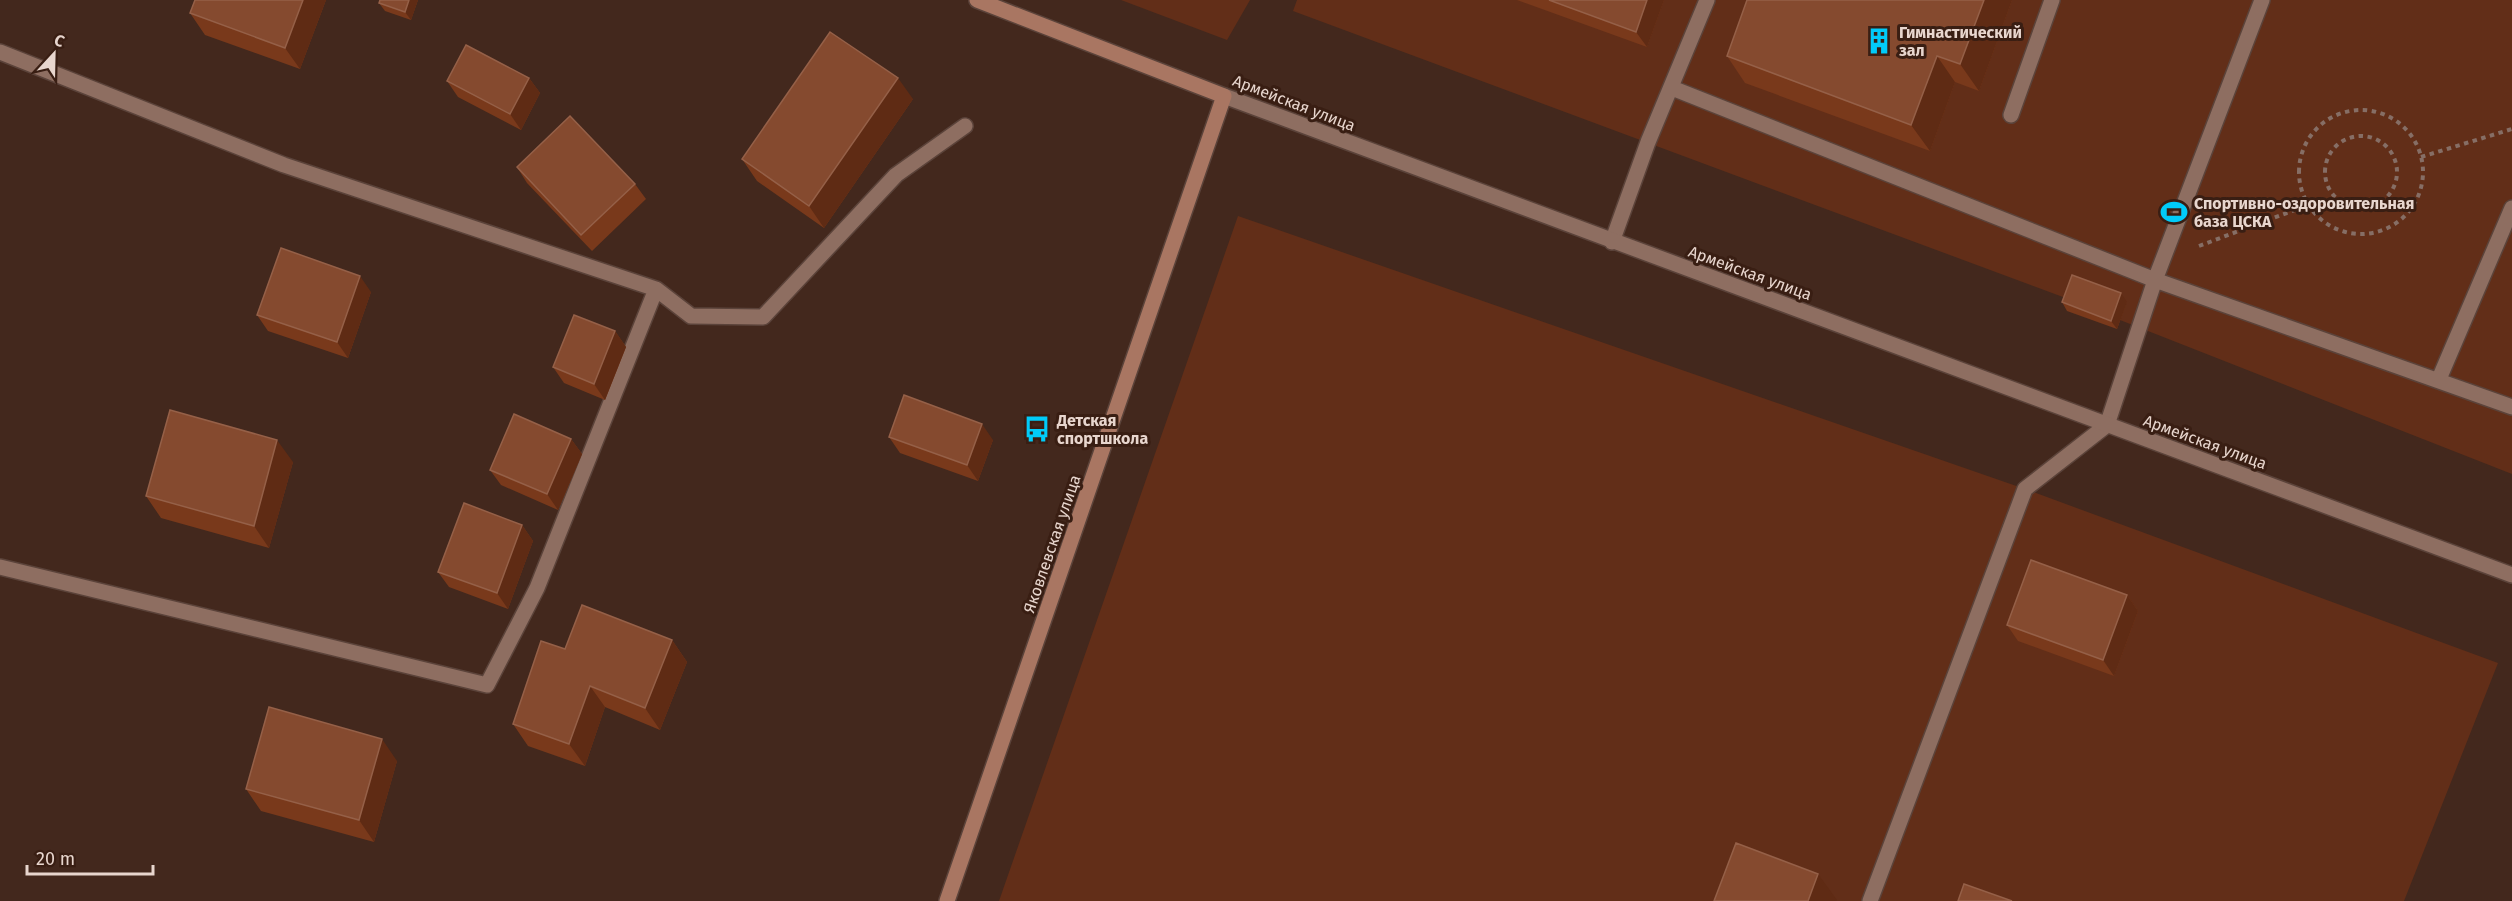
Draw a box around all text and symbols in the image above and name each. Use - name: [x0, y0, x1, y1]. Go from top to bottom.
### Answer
- place label: Гимнастический зал: [1899, 23, 2022, 60]
- north arrow: [24, 24, 84, 84]
- building icon: Гимнастический зал: [1864, 26, 1894, 56]
- text: С: [52, 30, 68, 51]
- street label: Армейская улица: [1230, 71, 1358, 135]
- place label: Спортивно-оздоровительная база ЦСКА: [2194, 194, 2415, 231]
- sports icon: Спортивно-оздоровительная база ЦСКА: [2159, 197, 2189, 227]
- street label: Армейская улица: [1686, 242, 1814, 304]
- place label: Детская спортшкола: [1056, 411, 1148, 448]
- street label: Армейская улица: [2141, 411, 2269, 473]
- bus stop icon: Детская спортшкола: [1022, 414, 1052, 444]
- street label: Яковлевская улица: [1019, 472, 1085, 616]
- scale bar: [27, 838, 153, 876]
- text: 20 m: [36, 848, 75, 870]

